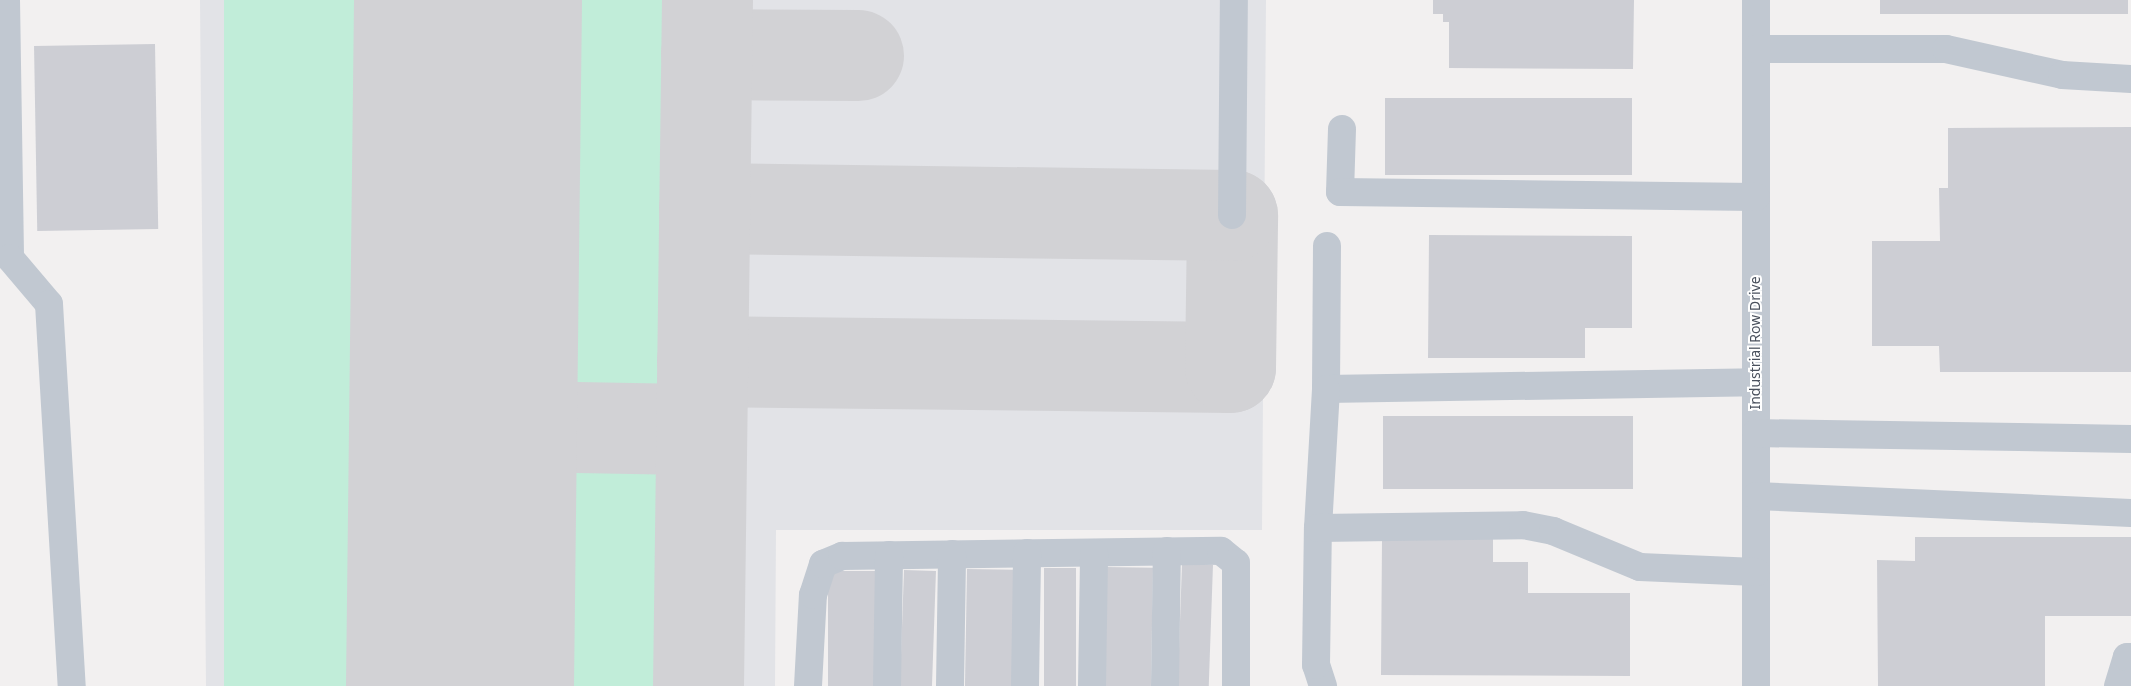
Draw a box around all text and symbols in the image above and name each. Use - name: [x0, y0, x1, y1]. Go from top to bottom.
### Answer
- street label: Industrial Row Drive: [1747, 276, 1763, 410]

